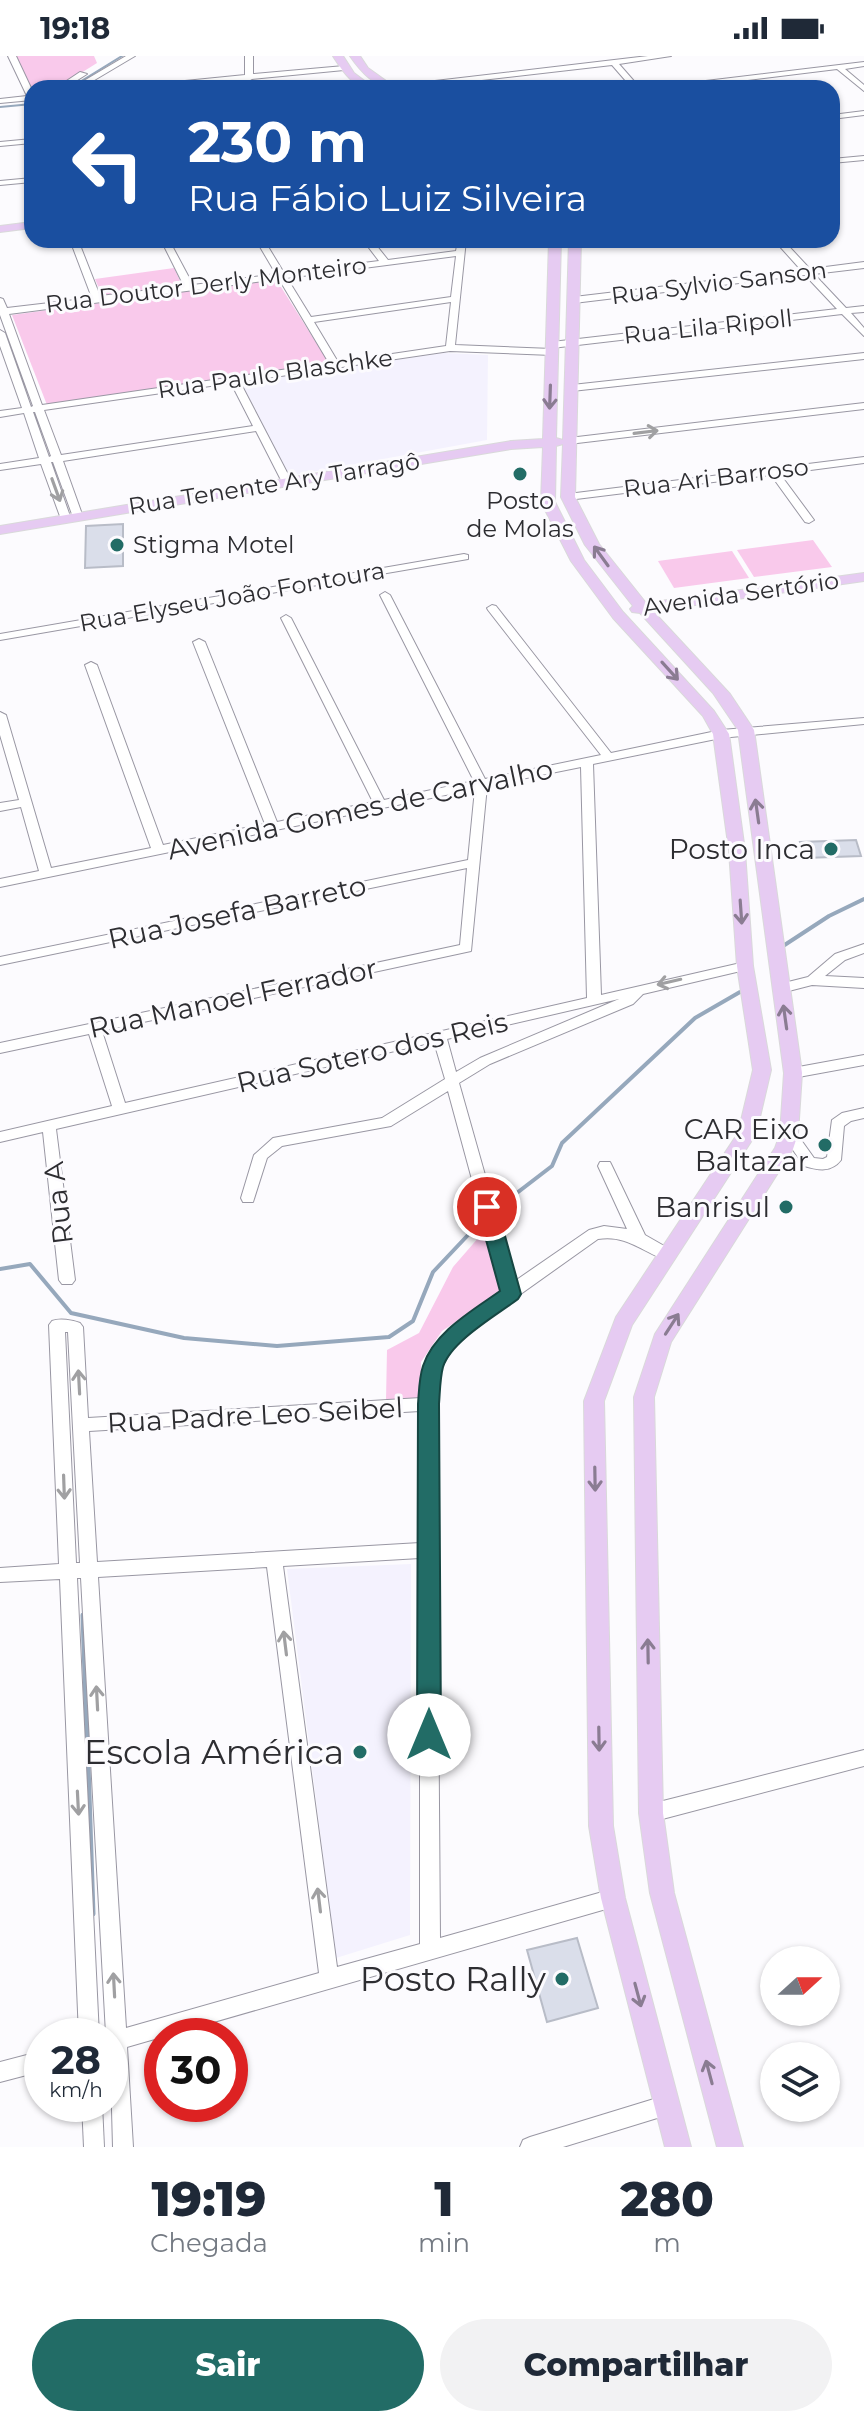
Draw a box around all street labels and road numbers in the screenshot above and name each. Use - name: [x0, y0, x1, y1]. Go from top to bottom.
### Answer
- street label: Rua Doutor Derly Monteiro: [44, 250, 368, 319]
- street label: Rua Sylvio Sanson: [609, 255, 828, 310]
- street label: Rua Lila Ripoll: [622, 303, 794, 350]
- street label: Rua Paulo Blaschke: [155, 343, 394, 404]
- street label: Rua Tenente Ary Tarragô: [126, 446, 422, 521]
- street label: Rua Ari Barroso: [622, 452, 810, 503]
- street label: Rua Elyseu João Fontoura: [77, 555, 387, 638]
- street label: Avenida Sertório: [641, 565, 841, 622]
- street label: Avenida Gomes de Carvalho: [164, 751, 556, 867]
- street label: Rua Josefa Barreto: [105, 868, 369, 956]
- street label: Rua Manoel Ferrador: [86, 951, 380, 1045]
- street label: Rua Sotero dos Reis: [233, 1004, 511, 1100]
- street label: Rua A: [36, 1159, 80, 1246]
- street label: Rua Padre Leo Seibel: [106, 1390, 404, 1440]

